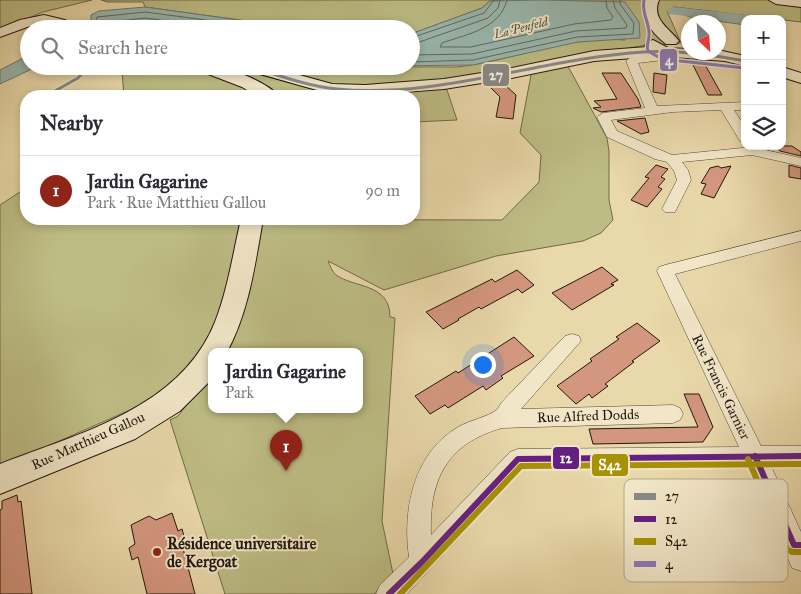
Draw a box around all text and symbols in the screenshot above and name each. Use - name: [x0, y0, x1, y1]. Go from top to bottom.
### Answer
- water label: La Penfeld: [492, 14, 550, 42]
- north arrow: [681, 15, 726, 60]
- map controls: [741, 15, 786, 150]
- button: +: [741, 15, 786, 60]
- search box: [20, 20, 420, 75]
- icon: search: [38, 34, 66, 62]
- text: Search here: [78, 36, 168, 59]
- line badge: 4: [659, 48, 678, 72]
- text: 4: [665, 52, 674, 70]
- button: −: [741, 60, 786, 105]
- line badge: 27: [482, 63, 510, 87]
- text: 27: [489, 67, 504, 84]
- button: layers: [741, 105, 786, 150]
- text: Nearby: [40, 110, 103, 136]
- text: Jardin Gagarine: [87, 170, 208, 193]
- text: 1: [53, 181, 59, 200]
- text: 90 m: [365, 181, 400, 200]
- text: Park · Rue Matthieu Gallou: [87, 193, 266, 212]
- street label: Rue Francis Garnier: [688, 331, 754, 443]
- popup: [208, 348, 363, 413]
- your location: [470, 352, 496, 378]
- text: Jardin Gagarine: [225, 360, 346, 383]
- text: Park: [225, 383, 254, 402]
- street label: Rue Alfred Dodds: [537, 406, 639, 426]
- street label: Rue Matthieu Gallou: [29, 408, 148, 474]
- pin: 1: [270, 430, 302, 471]
- line badge: 12: [552, 446, 580, 470]
- text: 12: [560, 450, 573, 467]
- line badge: S42: [591, 453, 629, 477]
- text: S42: [599, 457, 622, 475]
- legend: [624, 479, 788, 582]
- text: 27: [665, 488, 679, 505]
- text: 12: [665, 511, 678, 528]
- text: S42: [665, 533, 688, 550]
- place label: Résidence universitaire de Kergoat: [167, 534, 317, 572]
- marker: Résidence universitaire de Kergoat: [151, 546, 163, 558]
- text: 4: [665, 556, 674, 573]

